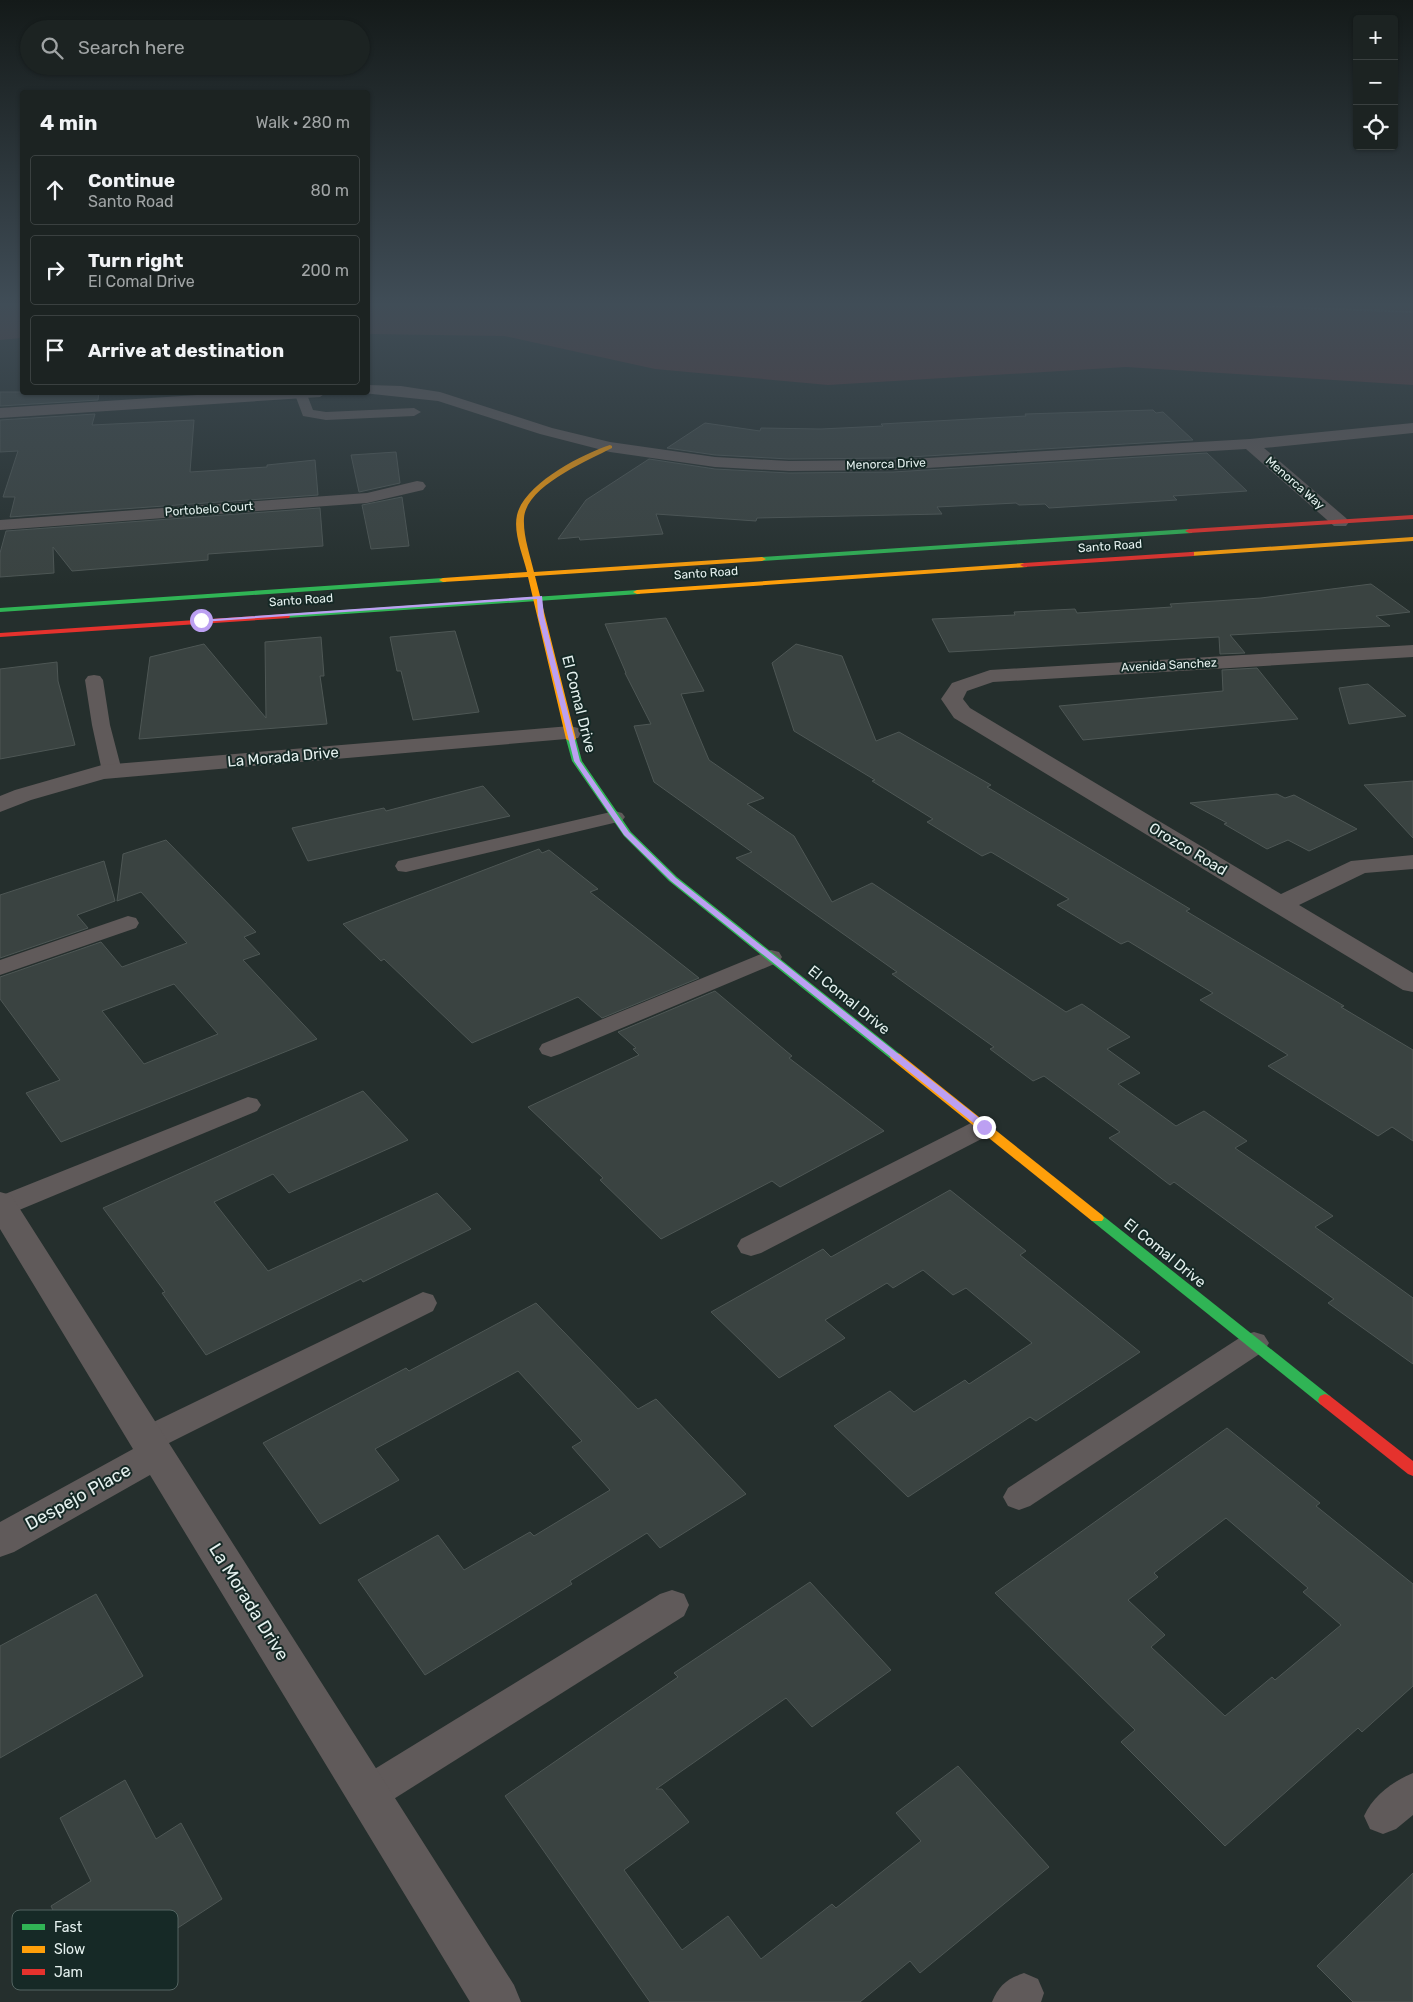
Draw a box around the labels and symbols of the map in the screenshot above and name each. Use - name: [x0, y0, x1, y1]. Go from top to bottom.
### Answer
- street label: Menorca Way: [1263, 454, 1328, 513]
- street label: Menorca Drive: [846, 456, 926, 472]
- street label: Portobelo Court: [164, 499, 254, 519]
- street label: Santo Road: [1077, 537, 1143, 555]
- street label: Santo Road: [673, 564, 739, 582]
- street label: Santo Road: [268, 591, 334, 609]
- route start: [190, 609, 213, 632]
- street label: El Comal Drive: [558, 653, 600, 755]
- street label: Avenida Sanchez: [1121, 656, 1217, 674]
- street label: La Morada Drive: [227, 743, 339, 771]
- street label: Orozco Road: [1146, 819, 1230, 879]
- street label: El Comal Drive: [804, 962, 894, 1038]
- route end: [973, 1116, 996, 1139]
- street label: El Comal Drive: [1120, 1215, 1210, 1291]
- street label: Despejo Place: [21, 1459, 135, 1535]
- street label: La Morada Drive: [204, 1539, 294, 1665]
- legend: [12, 1910, 178, 1990]
- text: Fast: [54, 1919, 83, 1936]
- text: Slow: [54, 1941, 85, 1958]
- text: Jam: [54, 1964, 83, 1981]

